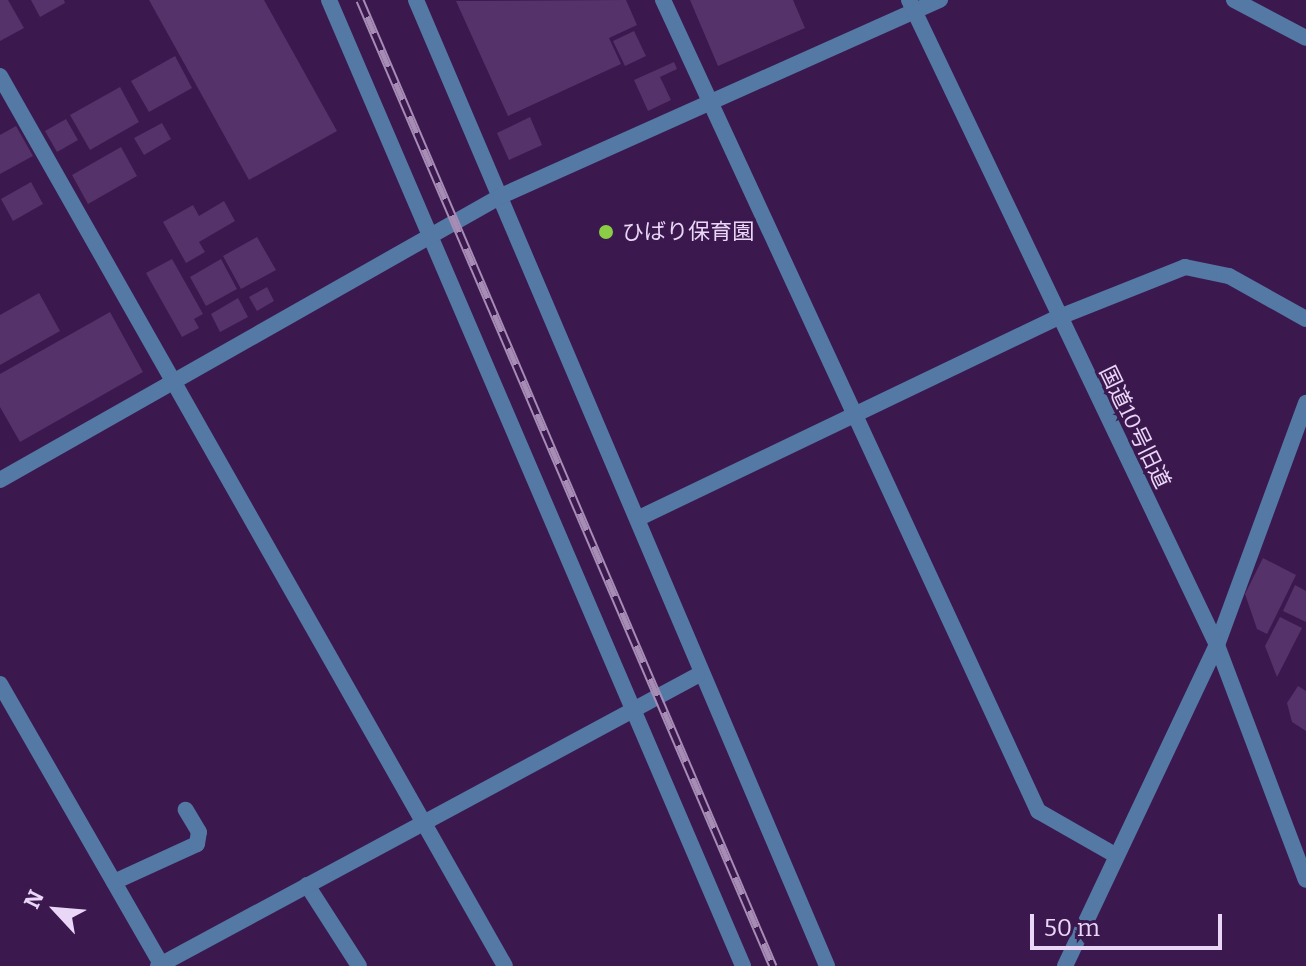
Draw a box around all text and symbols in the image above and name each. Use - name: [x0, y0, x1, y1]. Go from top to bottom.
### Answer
- place label: ひばり保育園: [622, 219, 754, 245]
- marker: ひばり保育園: [597, 223, 615, 241]
- street label: 国道10号旧道: [1094, 361, 1176, 493]
- north arrow: [16, 870, 96, 950]
- text: N: [18, 886, 50, 913]
- scale bar: [1034, 898, 1226, 948]
- text: 50 m: [1044, 914, 1100, 942]

